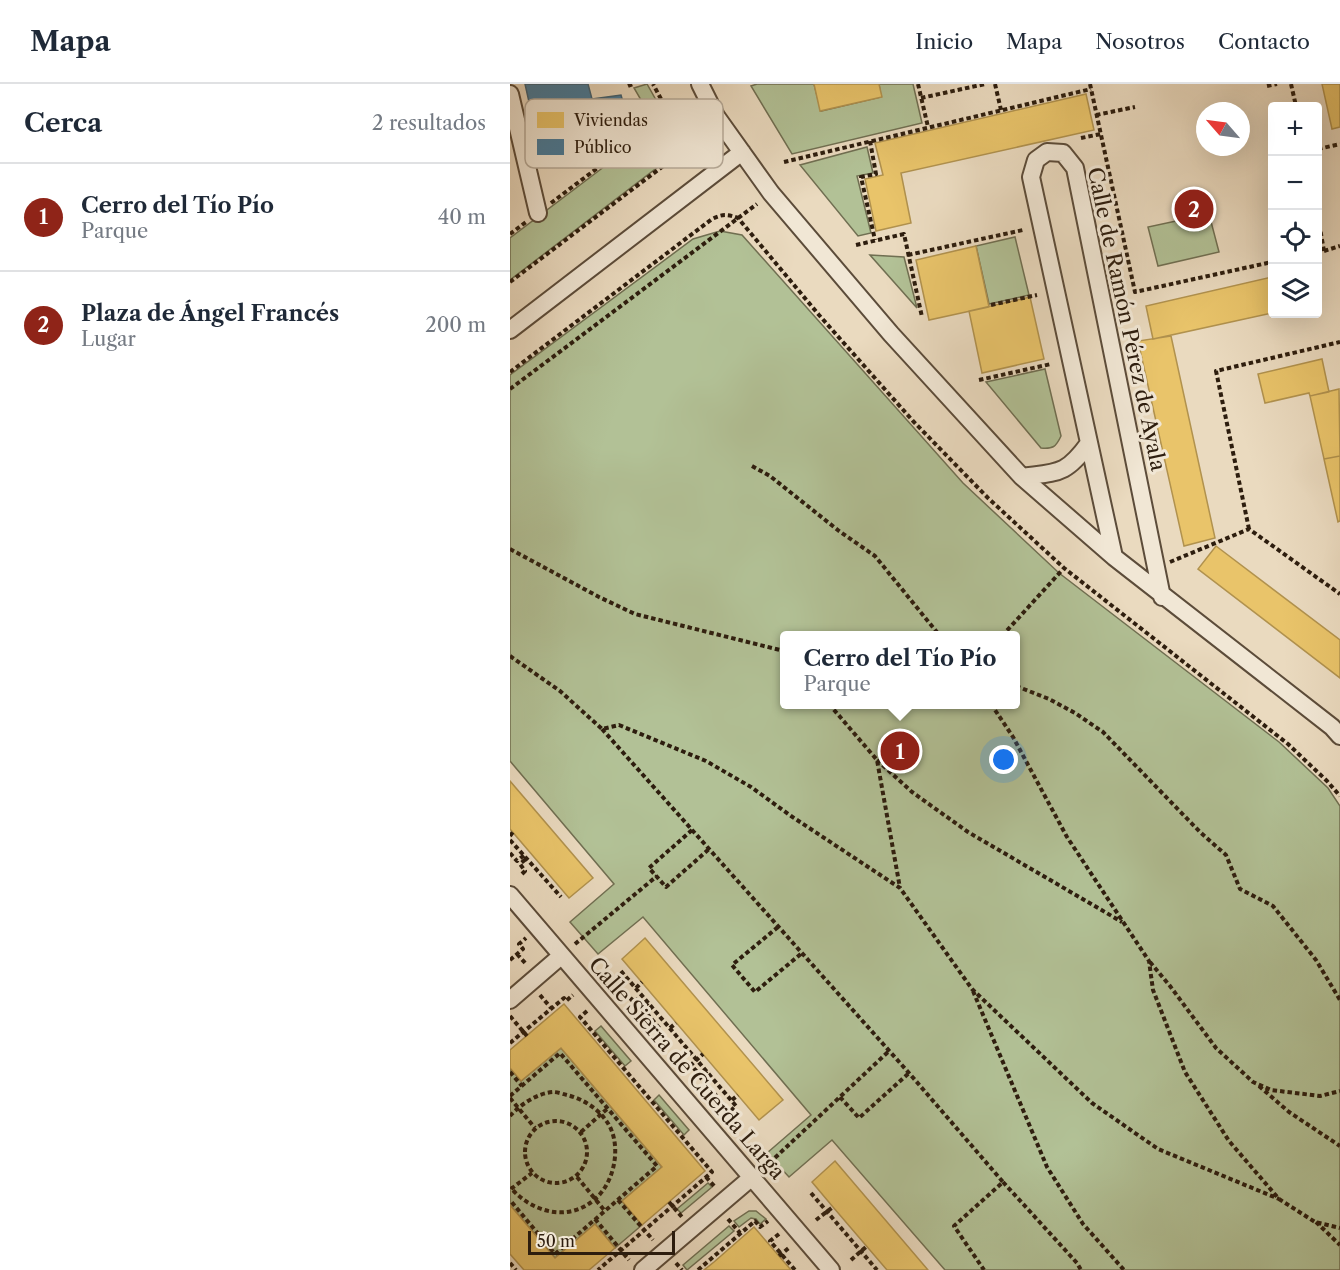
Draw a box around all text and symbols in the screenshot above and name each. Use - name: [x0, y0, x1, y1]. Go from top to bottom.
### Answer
- text: Mapa: [30, 24, 111, 58]
- text: Inicio: [915, 29, 973, 54]
- text: Mapa: [1006, 29, 1062, 54]
- text: Nosotros: [1095, 29, 1185, 54]
- text: Contacto: [1218, 29, 1310, 54]
- legend: [525, 99, 723, 168]
- north arrow: [1196, 102, 1250, 156]
- map controls: [1268, 102, 1322, 318]
- button: +: [1268, 102, 1322, 156]
- text: Cerca: [24, 107, 102, 139]
- text: Viviendas: [573, 110, 648, 130]
- text: 2 resultados: [372, 111, 486, 135]
- text: Público: [574, 137, 632, 157]
- button: −: [1268, 156, 1322, 210]
- street label: Calle de Ramón Pérez de Ayala: [1083, 165, 1172, 474]
- pin: 2: [1174, 186, 1214, 232]
- text: Cerro del Tío Pío: [81, 192, 274, 219]
- text: 1: [39, 205, 48, 229]
- text: 40 m: [438, 205, 486, 229]
- button: locate: [1268, 210, 1322, 264]
- text: Parque: [81, 219, 148, 243]
- button: layers: [1268, 264, 1322, 318]
- text: Plaza de Ángel Francés: [81, 300, 339, 327]
- text: 2: [38, 313, 49, 337]
- text: 200 m: [425, 313, 486, 337]
- text: Lugar: [81, 327, 136, 351]
- popup: [780, 631, 1020, 709]
- text: Cerro del Tío Pío: [804, 645, 996, 672]
- text: Parque: [804, 672, 871, 696]
- pin: 1: [880, 728, 920, 774]
- your location: [989, 745, 1018, 774]
- street label: Calle Sierra de Cuerda Larga: [584, 952, 791, 1185]
- scale bar: [528, 1228, 675, 1256]
- text: 50 m: [537, 1231, 575, 1251]

